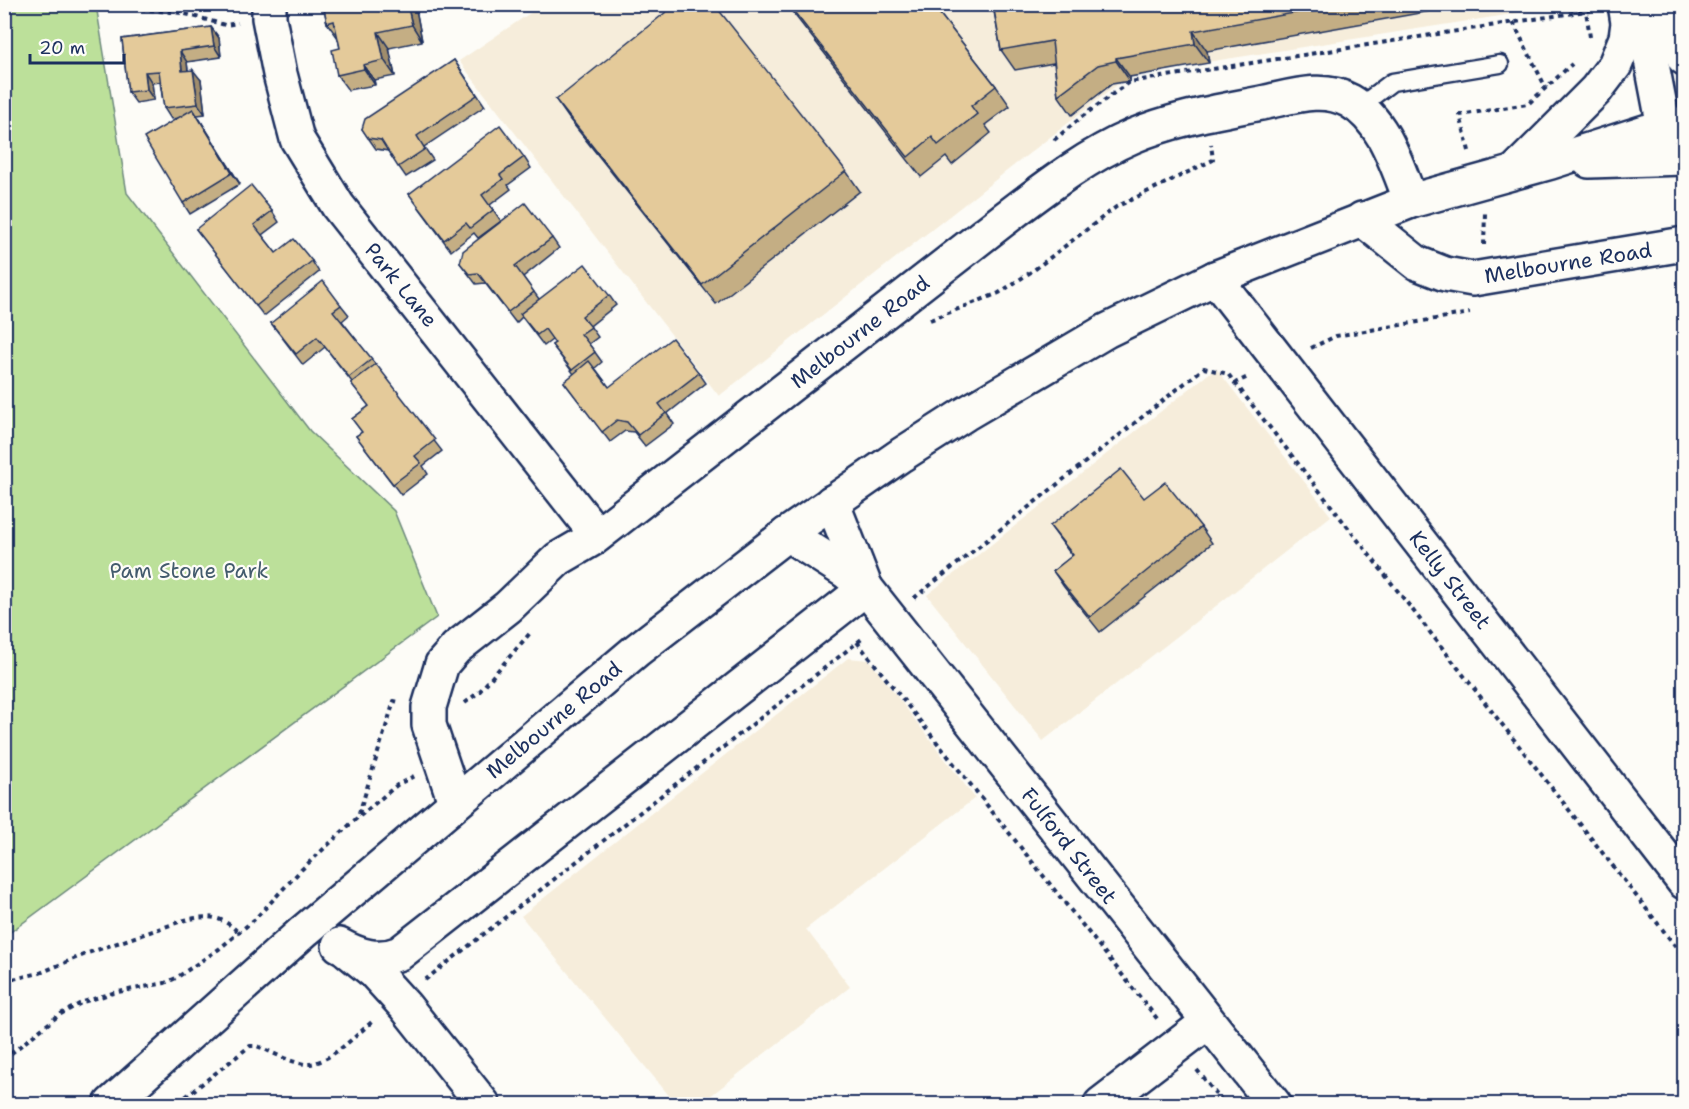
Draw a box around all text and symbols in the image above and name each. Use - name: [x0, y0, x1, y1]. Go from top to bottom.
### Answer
- scale bar: [30, 27, 124, 65]
- text: 20 m: [39, 36, 85, 60]
- street label: Melbourne Road: [1482, 236, 1654, 290]
- street label: Park Lane: [358, 237, 444, 333]
- street label: Melbourne Road: [785, 269, 935, 395]
- street label: Kelly Street: [1403, 525, 1497, 635]
- park label: Pam Stone Park: [109, 557, 269, 585]
- street label: Melbourne Road: [480, 655, 628, 785]
- street label: Fulford Street: [1015, 782, 1123, 910]

